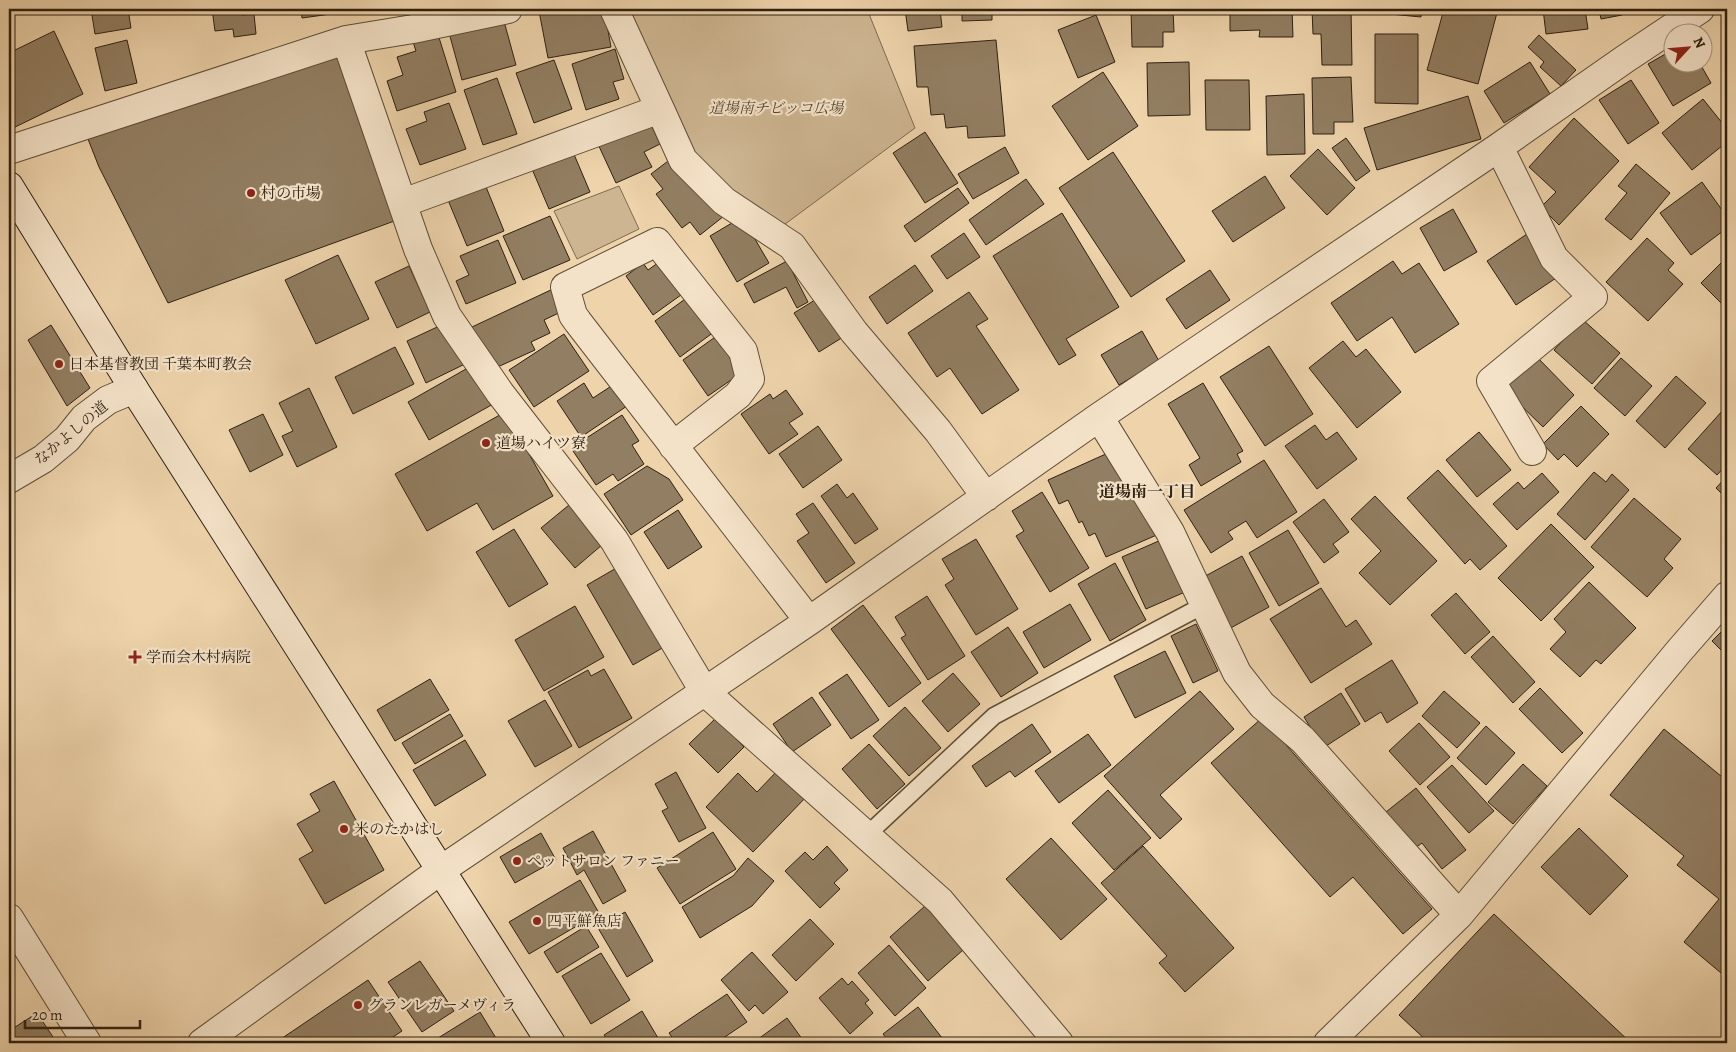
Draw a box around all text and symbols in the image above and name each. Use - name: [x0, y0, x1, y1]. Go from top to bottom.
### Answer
- north arrow: [1664, 22, 1714, 72]
- text: N: [1688, 34, 1710, 51]
- park label: 道場南チビッコ広場: [709, 98, 845, 118]
- place label: 村の市場: [261, 183, 321, 203]
- marker: 村の市場: [245, 187, 257, 199]
- place label: 日本基督教団 千葉本町教会: [69, 354, 252, 374]
- marker: 日本基督教団 千葉本町教会: [53, 358, 65, 370]
- street label: なかよしの道: [30, 396, 112, 470]
- place label: 道場ハイツ寮: [496, 433, 586, 453]
- marker: 道場ハイツ寮: [480, 437, 492, 449]
- district label: 道場南一丁目: [1099, 481, 1195, 503]
- place label: 学而会木村病院: [146, 647, 251, 667]
- marker: 学而会木村病院: [128, 650, 142, 664]
- place label: 米のたかはし: [354, 819, 444, 839]
- marker: 米のたかはし: [338, 823, 350, 835]
- place label: ペットサロン ファニー: [527, 851, 680, 871]
- marker: ペットサロン ファニー: [511, 855, 523, 867]
- place label: 四平鮮魚店: [547, 911, 622, 931]
- marker: 四平鮮魚店: [531, 915, 543, 927]
- place label: グランレガーメヴィラ: [368, 995, 516, 1015]
- scale bar: [25, 997, 140, 1029]
- marker: グランレガーメヴィラ: [352, 999, 364, 1011]
- text: 20 m: [32, 1005, 63, 1025]

